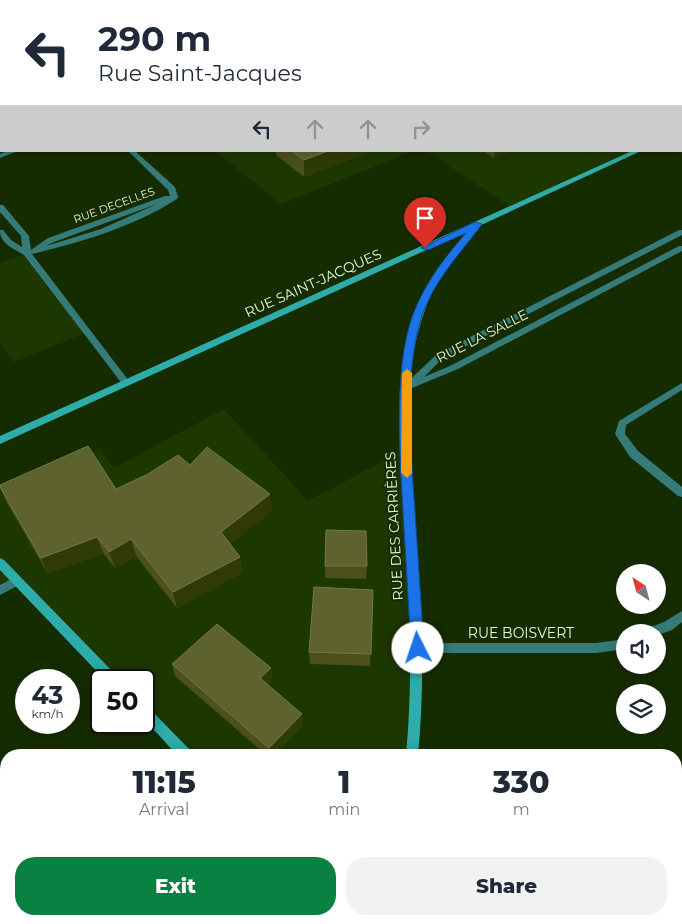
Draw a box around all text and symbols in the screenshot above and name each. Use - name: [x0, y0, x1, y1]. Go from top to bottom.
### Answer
- text: 290 m: [98, 17, 211, 60]
- icon: left: [15, 20, 80, 85]
- text: Rue Saint-Jacques: [98, 60, 302, 87]
- icon: left: [248, 115, 276, 143]
- icon: ahead: [301, 115, 329, 143]
- icon: ahead: [354, 115, 382, 143]
- icon: right: [407, 115, 435, 143]
- street label: RUE DECELLES: [71, 184, 157, 226]
- pin: [404, 197, 446, 248]
- icon: arrive: [411, 204, 439, 232]
- street label: RUE SAINT-JACQUES: [242, 245, 384, 321]
- street label: RUE LA SALLE: [433, 305, 531, 367]
- street label: RUE DES CARRIÈRES: [381, 451, 407, 601]
- north arrow: [616, 564, 666, 614]
- map controls: [616, 564, 666, 734]
- position arrow: [391, 621, 443, 673]
- street label: RUE BOISVERT: [468, 624, 574, 642]
- button: sound: [616, 624, 666, 674]
- speed limit sign: 50: [90, 669, 155, 734]
- text: 43: [32, 680, 63, 710]
- button: layers: [616, 684, 666, 734]
- text: km/h: [31, 706, 64, 721]
- text: 11:15: [133, 764, 196, 801]
- text: 1: [338, 764, 350, 801]
- text: 330: [493, 764, 549, 801]
- text: Arrival: [139, 800, 189, 819]
- text: min: [328, 800, 360, 819]
- text: m: [513, 800, 530, 819]
- button: Exit: [15, 857, 336, 915]
- button: Share: [346, 857, 667, 915]

